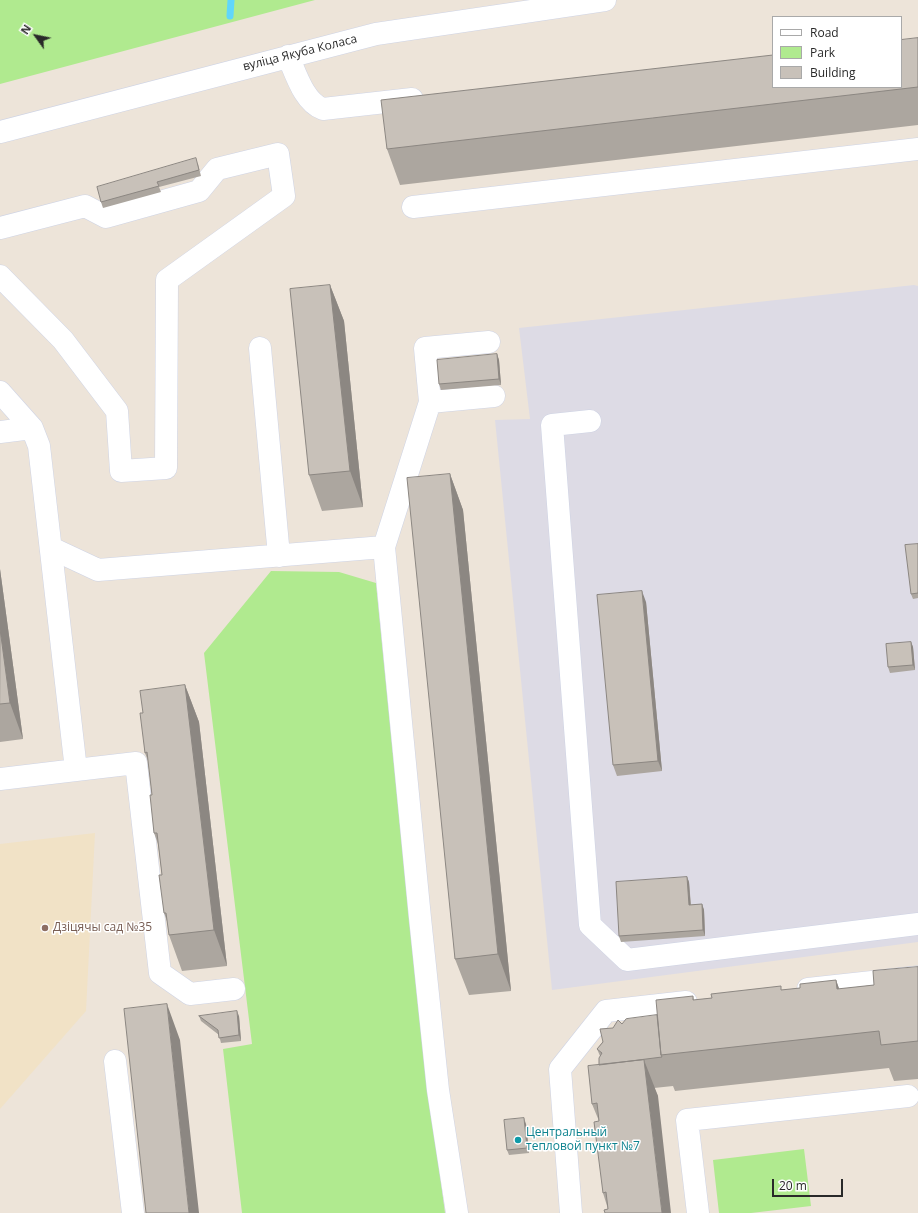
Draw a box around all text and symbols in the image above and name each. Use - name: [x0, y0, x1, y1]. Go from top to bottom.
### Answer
- north arrow: [16, 16, 56, 56]
- legend: [772, 16, 902, 88]
- text: N: [17, 21, 34, 37]
- text: Road: [810, 24, 839, 41]
- street label: вуліца Якуба Коласа: [241, 32, 359, 74]
- text: Park: [810, 44, 835, 61]
- text: Building: [810, 64, 855, 81]
- place label: Дзіцячы сад №35: [53, 921, 152, 935]
- marker: Дзіцячы сад №35: [40, 923, 50, 933]
- place label: Центральный тепловой пункт №7: [526, 1126, 640, 1154]
- marker: Центральный тепловой пункт №7: [513, 1135, 523, 1145]
- scale bar: [774, 1171, 845, 1197]
- text: 20 m: [779, 1177, 807, 1194]

